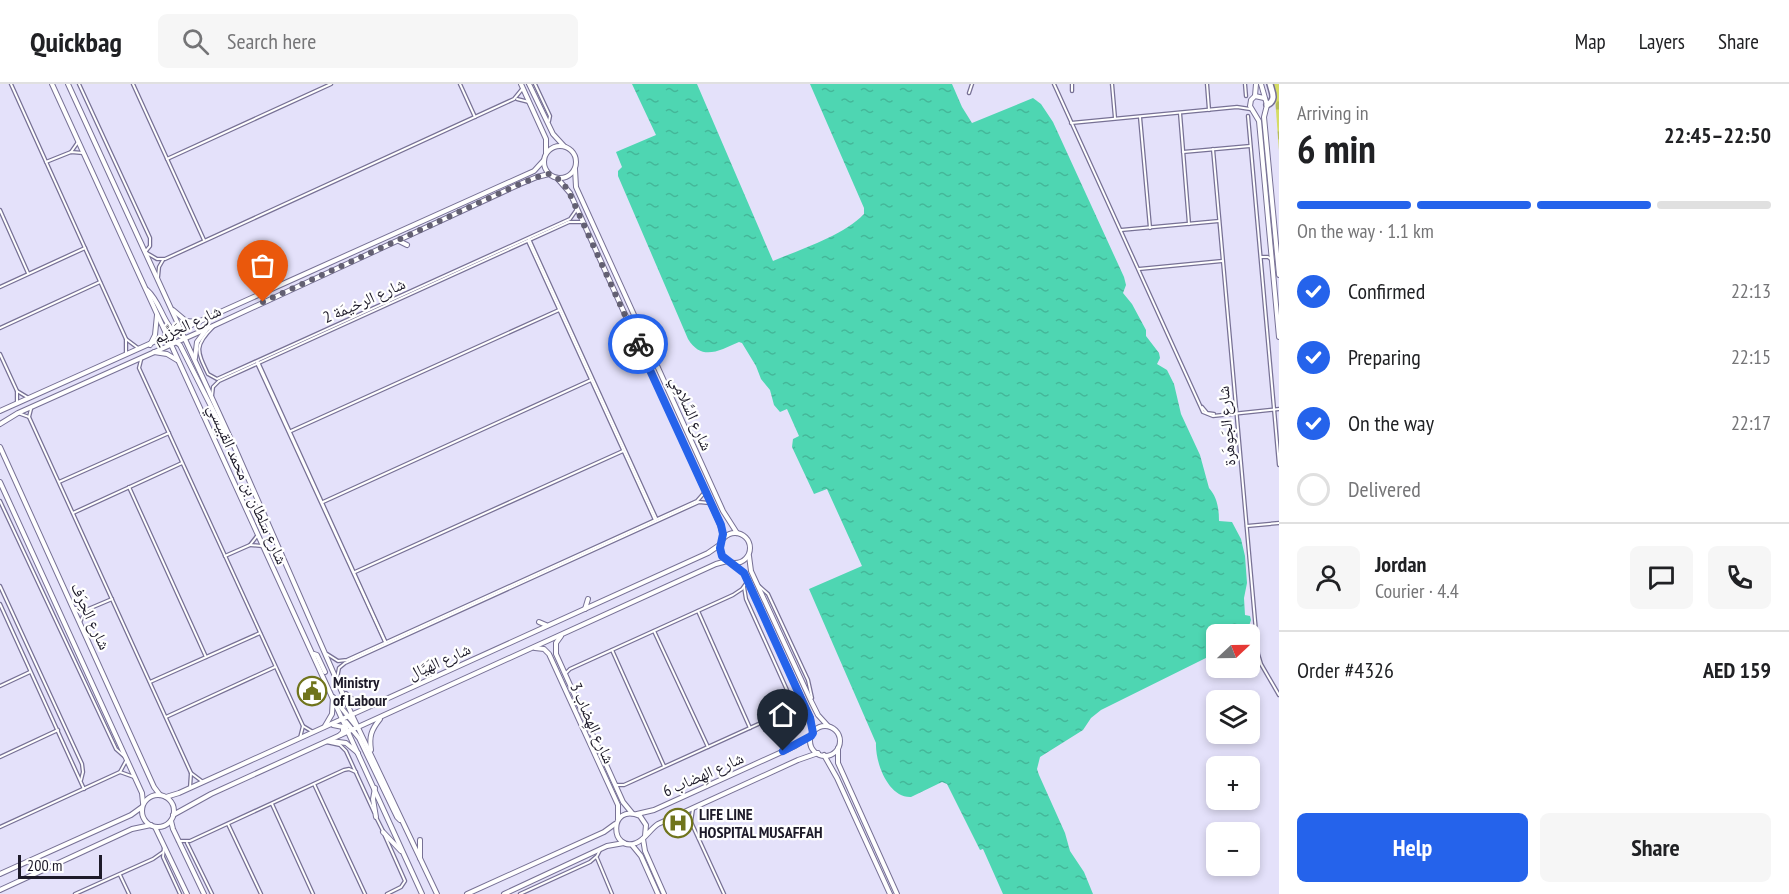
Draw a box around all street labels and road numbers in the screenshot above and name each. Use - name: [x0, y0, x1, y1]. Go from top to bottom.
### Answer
- street label: شارع الرخيمَة 2: [320, 273, 409, 328]
- street label: شارع الجَزِّيم: [150, 300, 224, 349]
- street label: شارع السَّلامِي: [664, 373, 717, 455]
- street label: شارع الجَوهَرة: [1213, 385, 1240, 467]
- street label: شارع سلطان بن محمد القبيسي: [201, 401, 292, 568]
- street label: شارع الحِرَف: [66, 579, 115, 653]
- street label: شارع الهَيَّال: [405, 638, 474, 685]
- street label: شارع الهِضاب 3: [564, 679, 620, 768]
- street label: شارع الهِضاب 6: [659, 747, 748, 803]

